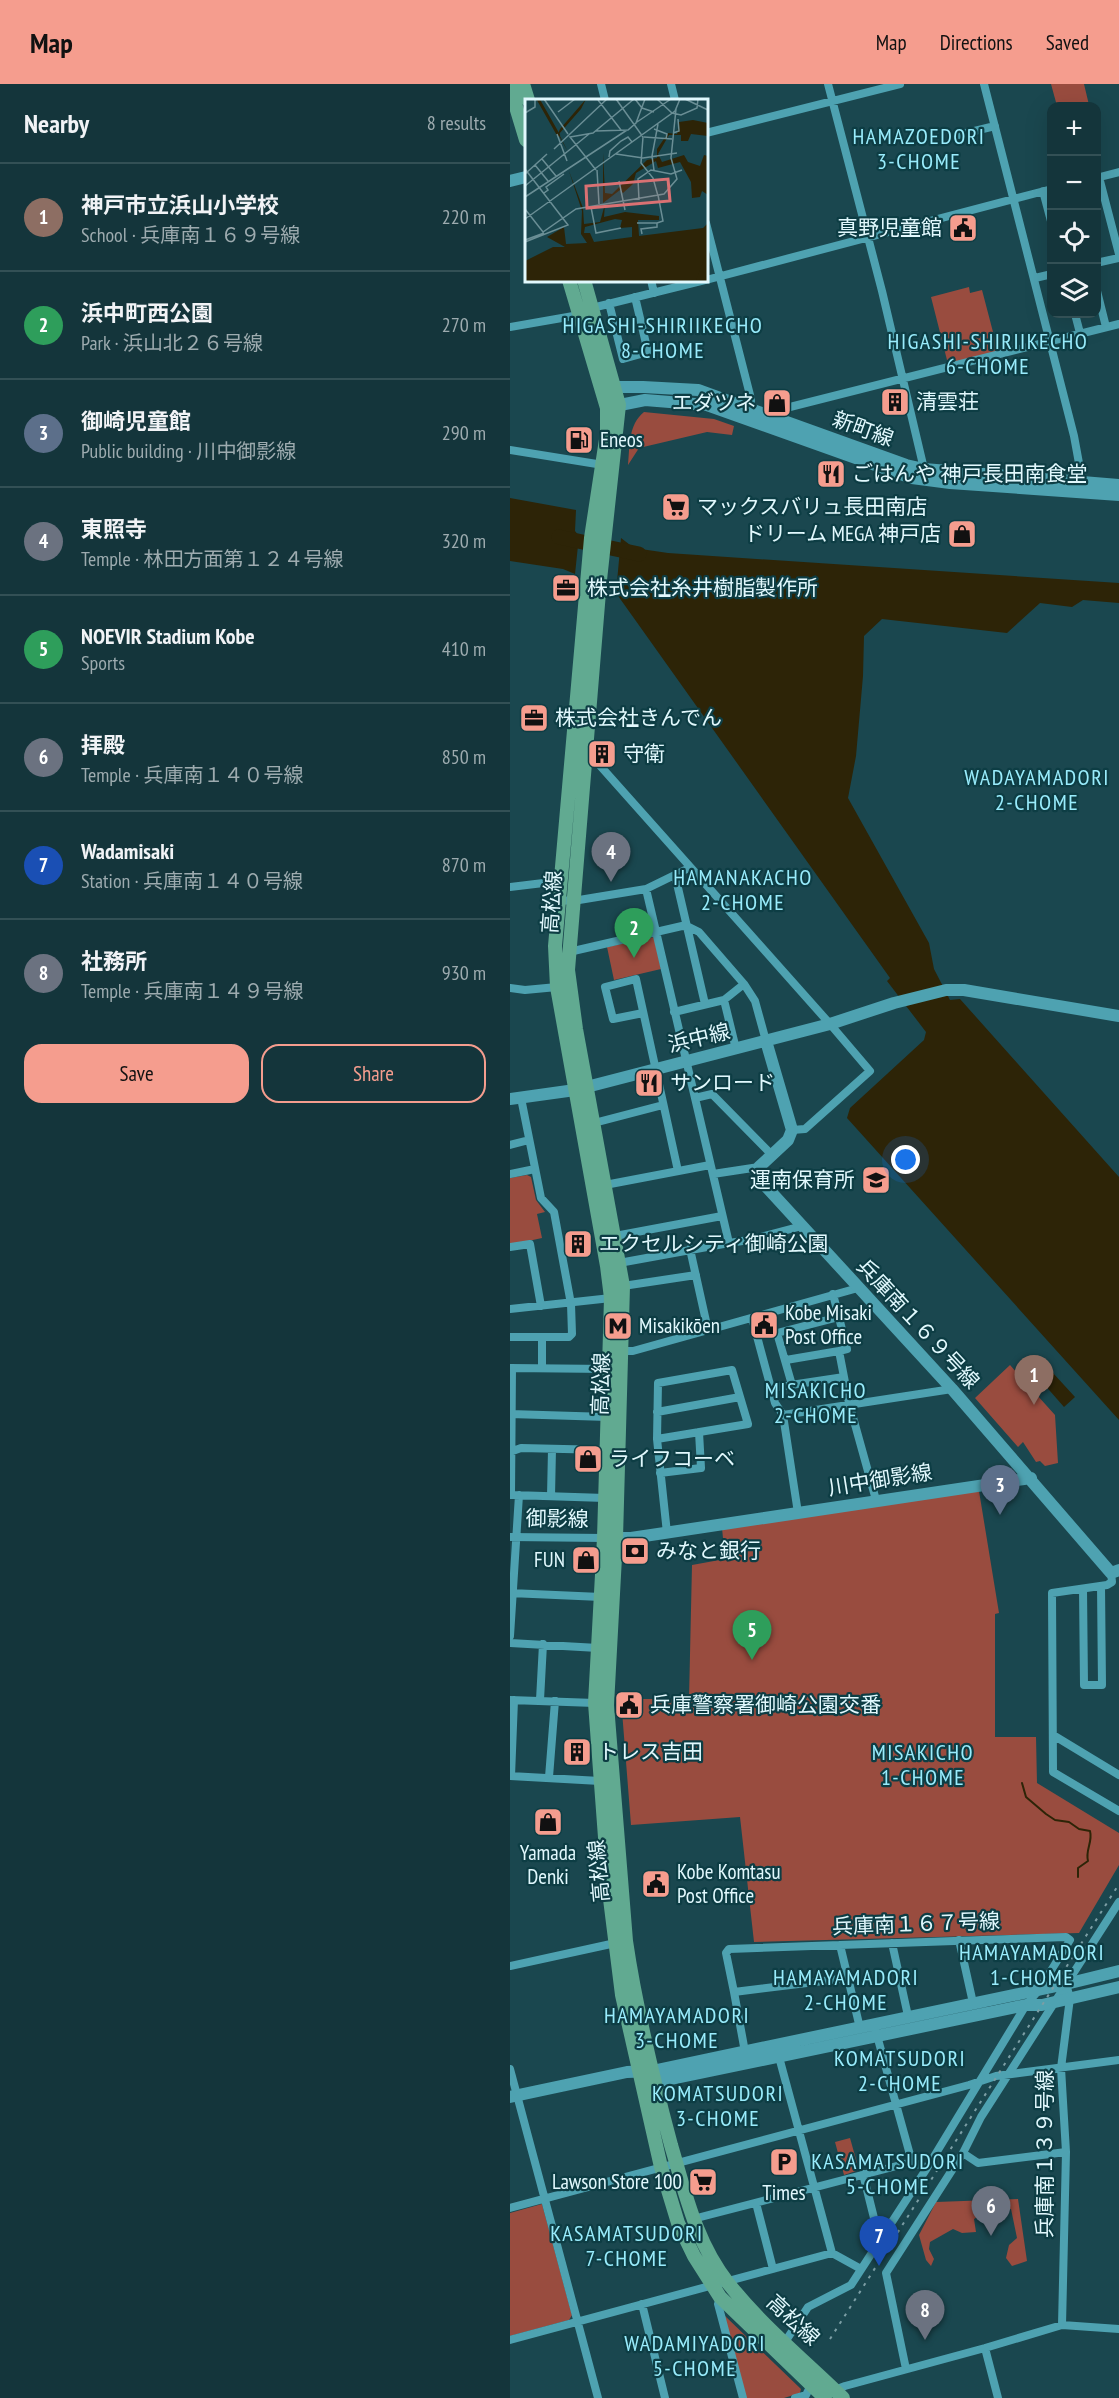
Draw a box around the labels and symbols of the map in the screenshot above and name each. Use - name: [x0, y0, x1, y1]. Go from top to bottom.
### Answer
- inset map: [525, 99, 708, 282]
- district label: HAMAZOEDORI 3-CHOME: [853, 122, 985, 175]
- public building icon: 真野児童館: [947, 212, 979, 244]
- place label: 真野児童館: [837, 214, 942, 241]
- district label: HIGASHI-SHIRIIKECHO 8-CHOME: [563, 311, 763, 364]
- district label: HIGASHI-SHIRIIKECHO 6-CHOME: [888, 327, 1088, 380]
- building icon: 清雲荘: [879, 386, 911, 418]
- shop icon: エダツネ: [761, 387, 793, 419]
- place label: 清雲荘: [916, 388, 979, 415]
- place label: エダツネ: [672, 389, 756, 416]
- street label: 新町線: [829, 405, 897, 452]
- fuel station icon: Eneos: [563, 424, 595, 456]
- place label: Eneos: [600, 426, 643, 453]
- restaurant icon: ごはんや 神戸長田南食堂: [815, 458, 847, 490]
- place label: ごはんや 神戸長田南食堂: [852, 460, 1087, 487]
- supermarket icon: マックスバリュ長田南店: [660, 491, 692, 523]
- place label: マックスバリュ長田南店: [697, 493, 927, 520]
- shop icon: ドリーム MEGA 神戸店: [946, 518, 978, 550]
- place label: ドリーム MEGA 神戸店: [744, 520, 941, 547]
- office icon: 株式会社糸井樹脂製作所: [550, 572, 582, 604]
- place label: 株式会社糸井樹脂製作所: [587, 574, 818, 601]
- office icon: 株式会社きんでん: [518, 702, 550, 734]
- place label: 株式会社きんでん: [555, 704, 722, 731]
- building icon: 守衛: [586, 738, 618, 770]
- place label: 守衛: [623, 740, 665, 767]
- district label: WADAYAMADORI 2-CHOME: [964, 763, 1110, 816]
- pin: 4: [592, 832, 630, 882]
- district label: HAMANAKACHO 2-CHOME: [673, 863, 813, 916]
- street label: 高松線: [536, 870, 567, 934]
- pin: 2: [614, 908, 654, 958]
- street label: 浜中線: [665, 1017, 733, 1058]
- restaurant icon: サンロード: [633, 1067, 665, 1099]
- place label: サンロード: [670, 1069, 775, 1096]
- your location: [891, 1145, 920, 1174]
- school or university icon: 運南保育所: [860, 1164, 892, 1196]
- place label: 運南保育所: [750, 1166, 855, 1193]
- building icon: エクセルシティ御崎公園: [562, 1228, 594, 1260]
- place label: エクセルシティ御崎公園: [599, 1230, 829, 1257]
- street label: 兵庫南１６９号線: [851, 1253, 986, 1394]
- place label: Kobe Misaki Post Office: [785, 1299, 872, 1350]
- public building icon: Kobe Misaki Post Office: [748, 1309, 780, 1341]
- metro station icon: Misakikōen: [602, 1310, 634, 1342]
- place label: Misakikōen: [639, 1312, 720, 1339]
- street label: 高松線: [586, 1352, 615, 1416]
- pin: 1: [1014, 1356, 1054, 1405]
- district label: MISAKICHO 2-CHOME: [765, 1376, 867, 1429]
- shop icon: ライフコーベ: [572, 1443, 604, 1475]
- place label: ライフコーベ: [609, 1445, 735, 1472]
- street label: 川中御影線: [826, 1458, 934, 1501]
- pin: 3: [980, 1466, 1020, 1515]
- street label: 御影線: [525, 1504, 589, 1533]
- bank icon: みなと銀行: [619, 1535, 651, 1567]
- place label: みなと銀行: [656, 1537, 761, 1564]
- shop icon: FUN: [570, 1544, 602, 1576]
- place label: FUN: [534, 1546, 565, 1573]
- pin: 5: [732, 1610, 772, 1660]
- public building icon: 兵庫警察署御崎公園交番: [613, 1689, 645, 1721]
- place label: 兵庫警察署御崎公園交番: [650, 1691, 881, 1718]
- building icon: トレス吉田: [561, 1736, 593, 1768]
- place label: トレス吉田: [598, 1738, 703, 1765]
- district label: MISAKICHO 1-CHOME: [872, 1738, 974, 1791]
- shop icon: Yamada Denki: [532, 1806, 564, 1838]
- street label: 高松線: [582, 1838, 615, 1904]
- place label: Yamada Denki: [520, 1839, 576, 1890]
- place label: Kobe Komtasu Post Office: [677, 1858, 781, 1909]
- public building icon: Kobe Komtasu Post Office: [640, 1868, 672, 1900]
- street label: 兵庫南１６７号線: [832, 1907, 1000, 1940]
- district label: HAMAYAMADORI 1-CHOME: [959, 1938, 1105, 1991]
- district label: HAMAYAMADORI 2-CHOME: [773, 1963, 919, 2016]
- district label: HAMAYAMADORI 3-CHOME: [604, 2001, 750, 2054]
- district label: KOMATSUDORI 2-CHOME: [834, 2044, 966, 2097]
- street label: 兵庫南１３９号線: [1031, 2070, 1058, 2238]
- district label: KOMATSUDORI 3-CHOME: [652, 2079, 784, 2132]
- parking icon: Times: [768, 2146, 800, 2178]
- district label: KASAMATSUDORI 5-CHOME: [811, 2147, 965, 2200]
- supermarket icon: Lawson Store 100: [687, 2166, 719, 2198]
- place label: Lawson Store 100: [552, 2168, 682, 2195]
- place label: Times: [762, 2179, 806, 2206]
- pin: 6: [972, 2186, 1010, 2236]
- pin: 7: [860, 2216, 898, 2266]
- district label: KASAMATSUDORI 7-CHOME: [550, 2219, 704, 2272]
- street label: 高松線: [761, 2288, 826, 2351]
- pin: 8: [906, 2290, 944, 2340]
- district label: WADAMIYADORI 5-CHOME: [624, 2329, 766, 2382]

